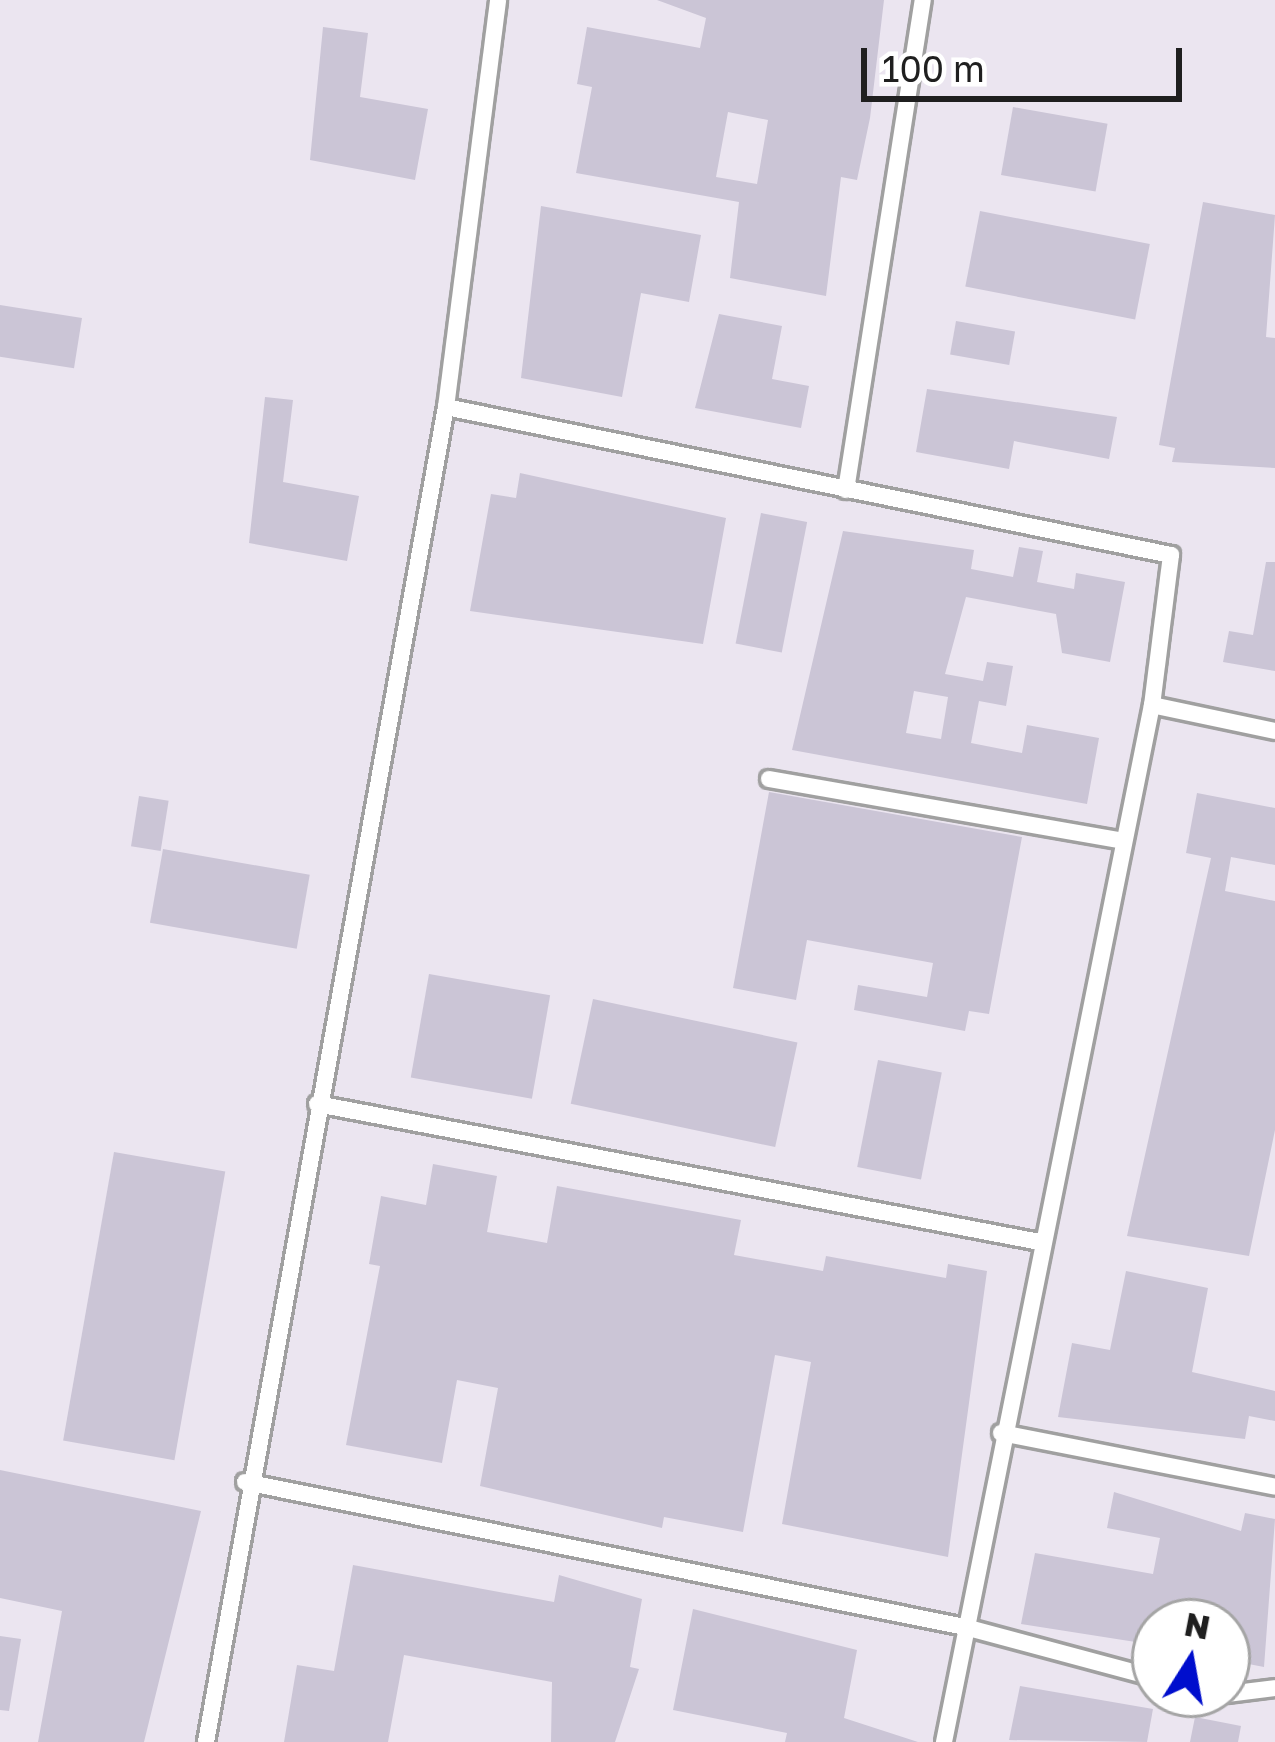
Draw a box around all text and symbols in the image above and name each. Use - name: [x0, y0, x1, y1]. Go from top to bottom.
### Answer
- scale bar: [867, 24, 1188, 98]
- text: 100 m: [882, 47, 985, 90]
- north arrow: [1131, 1598, 1251, 1718]
- text: N: [1181, 1604, 1213, 1647]

